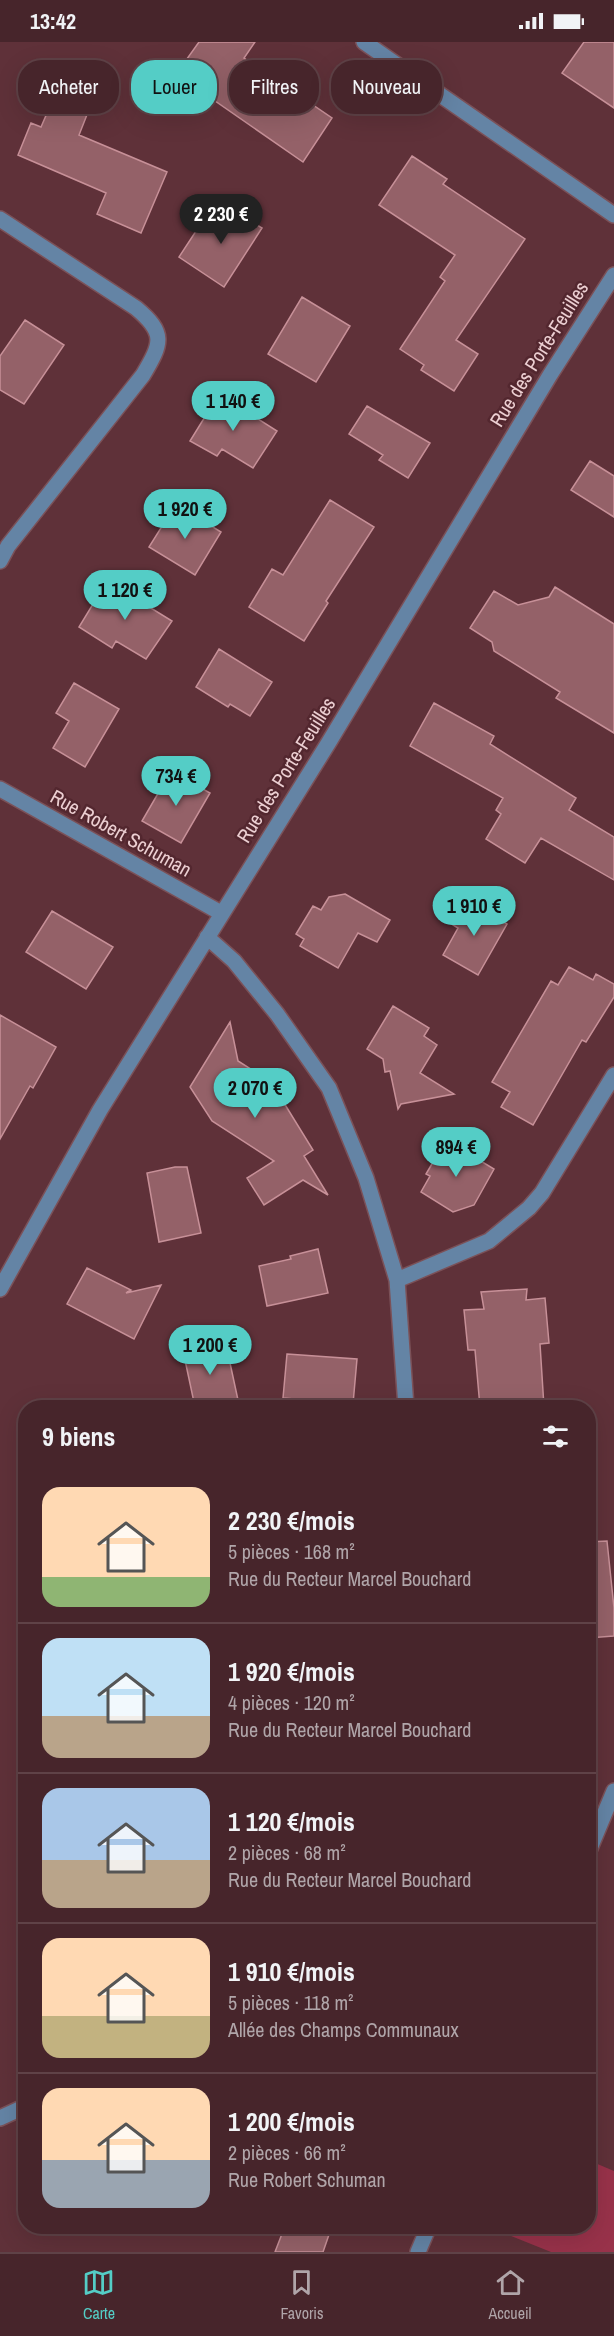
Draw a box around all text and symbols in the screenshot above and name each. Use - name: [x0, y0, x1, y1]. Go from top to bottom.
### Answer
- text: 13:42: [30, 6, 76, 36]
- chip: Acheter: [18, 60, 119, 114]
- chip: Louer: [131, 60, 217, 114]
- chip: Filtres: [229, 60, 319, 114]
- chip: Nouveau: [331, 60, 442, 114]
- pin: 2 230 €: [166, 194, 276, 245]
- text: 2 230 €: [194, 200, 248, 227]
- street label: Rue des Porte-Feuilles: [483, 276, 594, 432]
- pin: 1 140 €: [178, 381, 288, 432]
- text: 1 140 €: [206, 387, 260, 414]
- pin: 1 920 €: [130, 489, 240, 540]
- text: 1 920 €: [158, 495, 212, 522]
- pin: 1 120 €: [70, 570, 180, 621]
- text: 1 120 €: [98, 576, 152, 603]
- street label: Rue des Porte-Feuilles: [230, 692, 341, 848]
- pin: 734 €: [134, 756, 218, 807]
- text: 734 €: [155, 762, 197, 789]
- street label: Rue Robert Schuman: [46, 783, 197, 883]
- pin: 1 910 €: [419, 886, 529, 937]
- text: 1 910 €: [447, 892, 501, 919]
- pin: 2 070 €: [200, 1068, 310, 1119]
- text: 2 070 €: [228, 1074, 282, 1101]
- pin: 894 €: [414, 1127, 498, 1178]
- text: 894 €: [435, 1133, 477, 1160]
- pin: 1 200 €: [155, 1325, 265, 1376]
- text: 1 200 €: [183, 1331, 237, 1358]
- text: 9 biens: [42, 1419, 115, 1454]
- icon: filters: [539, 1420, 572, 1453]
- text: 2 230 €/mois: [228, 1503, 355, 1538]
- icon: home: [90, 1511, 162, 1583]
- text: 5 pièces · 168 m²: [228, 1538, 355, 1565]
- text: Rue du Recteur Marcel Bouchard: [228, 1565, 471, 1592]
- text: 1 920 €/mois: [228, 1654, 355, 1689]
- icon: home: [90, 1662, 162, 1734]
- text: 4 pièces · 120 m²: [228, 1689, 355, 1716]
- text: Rue du Recteur Marcel Bouchard: [228, 1716, 471, 1743]
- text: 1 120 €/mois: [228, 1804, 355, 1839]
- icon: home: [90, 1812, 162, 1884]
- text: 2 pièces · 68 m²: [228, 1839, 346, 1866]
- text: Rue du Recteur Marcel Bouchard: [228, 1866, 471, 1893]
- text: 1 910 €/mois: [228, 1954, 355, 1989]
- icon: home: [90, 1962, 162, 2034]
- text: 5 pièces · 118 m²: [228, 1989, 354, 2016]
- text: Allée des Champs Communaux: [228, 2016, 459, 2043]
- text: 1 200 €/mois: [228, 2104, 355, 2139]
- icon: home: [90, 2112, 162, 2184]
- text: 2 pièces · 66 m²: [228, 2139, 346, 2166]
- text: Rue Robert Schuman: [228, 2166, 386, 2193]
- tab: Carte: [82, 2266, 115, 2324]
- tab: Favoris: [280, 2266, 324, 2324]
- tab: Accueil: [488, 2266, 532, 2324]

